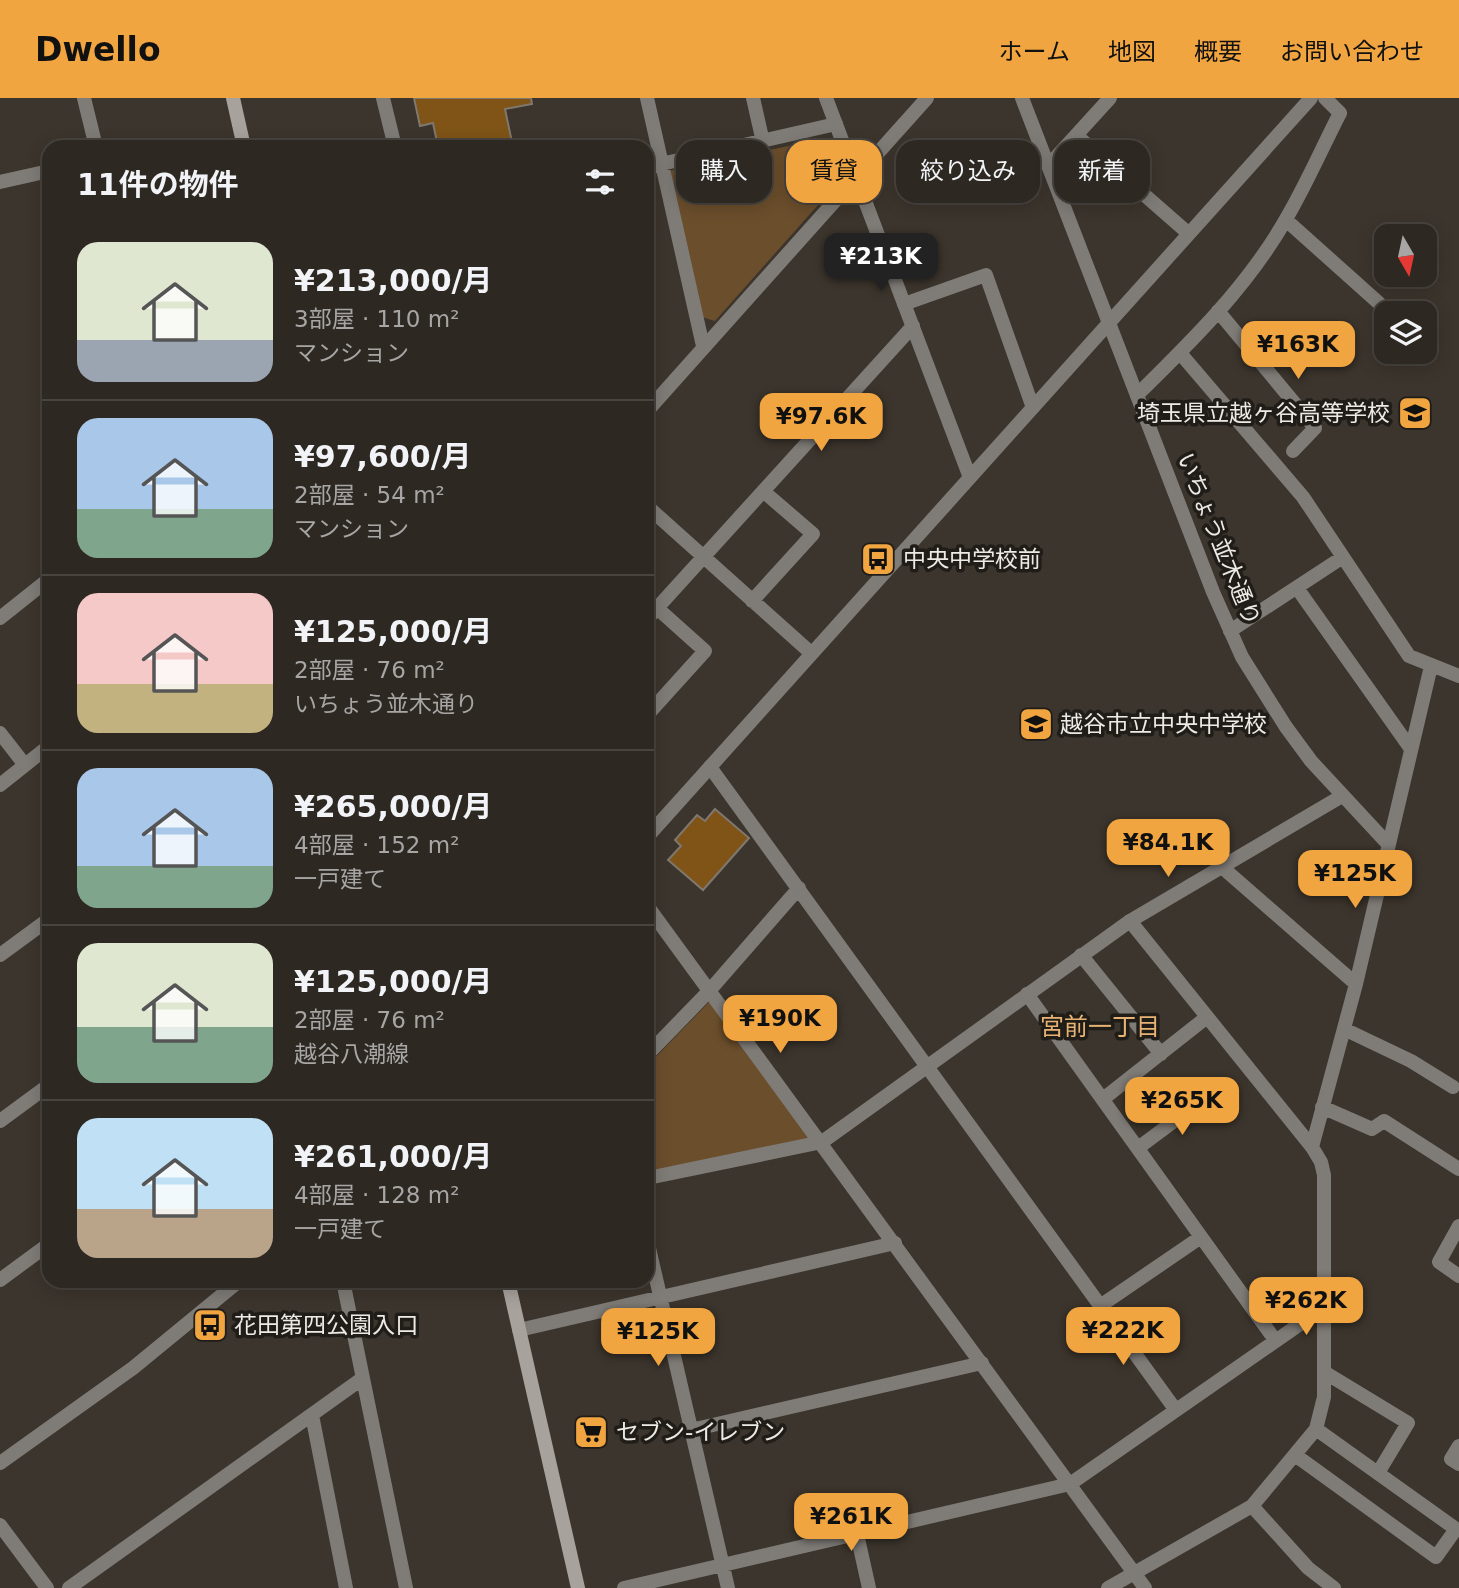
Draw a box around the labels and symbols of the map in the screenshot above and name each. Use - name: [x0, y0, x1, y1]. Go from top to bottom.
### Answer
- north arrow: [1374, 224, 1437, 287]
- pin: ¥213K: [832, 234, 930, 293]
- pin: ¥163K: [1249, 322, 1347, 381]
- pin: ¥97.6K: [764, 394, 878, 453]
- school or university icon: 埼玉県立越ヶ谷高等学校: [1396, 394, 1434, 432]
- place label: 埼玉県立越ヶ谷高等学校: [1137, 400, 1390, 426]
- street label: いちょう並木通り: [1172, 449, 1266, 629]
- bus stop icon: 中央中学校前: [859, 540, 897, 578]
- place label: 中央中学校前: [903, 546, 1041, 572]
- school or university icon: 越谷市立中央中学校: [1017, 705, 1055, 743]
- place label: 越谷市立中央中学校: [1060, 711, 1267, 737]
- pin: ¥84.1K: [1111, 820, 1225, 879]
- pin: ¥125K: [1306, 850, 1404, 910]
- pin: ¥190K: [731, 996, 829, 1055]
- district label: 宮前一丁目: [1040, 1013, 1160, 1041]
- pin: ¥265K: [1133, 1077, 1231, 1137]
- pin: ¥262K: [1257, 1278, 1355, 1337]
- bus stop icon: 花田第四公園入口: [191, 1306, 229, 1344]
- pin: ¥125K: [609, 1308, 707, 1368]
- pin: ¥222K: [1074, 1308, 1172, 1367]
- place label: 花田第四公園入口: [234, 1312, 418, 1338]
- supermarket icon: セブン-イレブン: [572, 1413, 610, 1451]
- place label: セブン-イレブン: [616, 1419, 785, 1445]
- pin: ¥261K: [802, 1494, 900, 1553]

